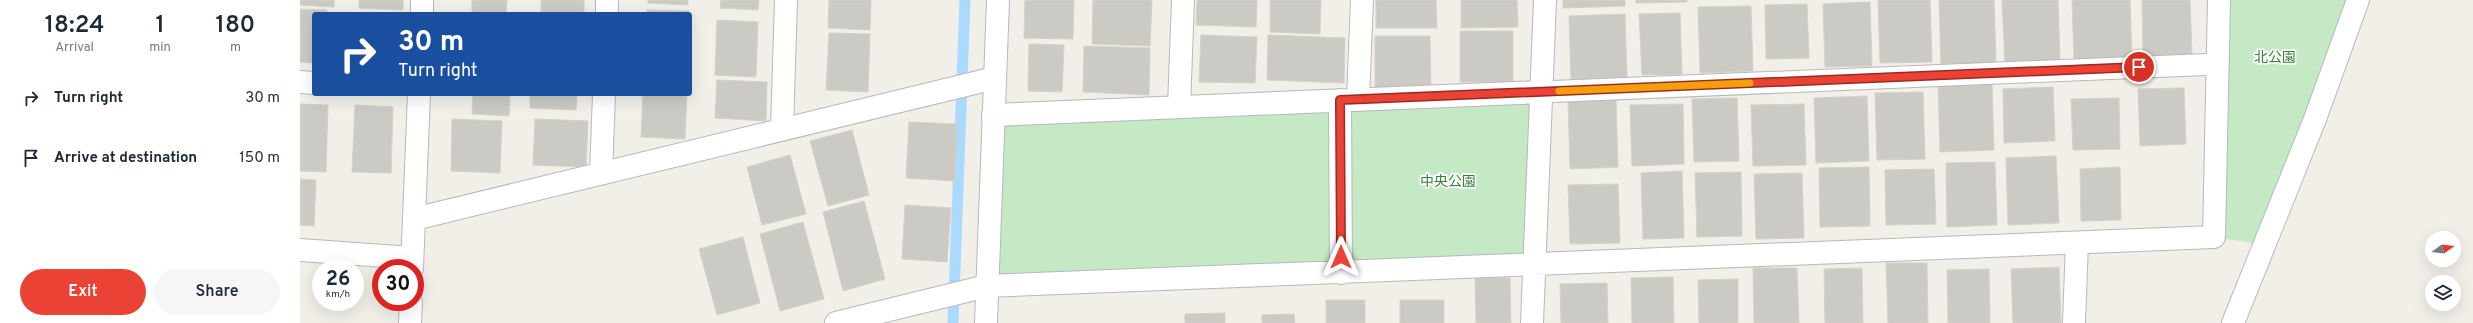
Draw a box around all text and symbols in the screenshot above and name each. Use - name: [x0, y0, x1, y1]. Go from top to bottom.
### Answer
- text: 18:24: [45, 11, 105, 41]
- text: 1: [155, 11, 165, 41]
- text: 180: [216, 11, 255, 41]
- text: 30 m: [398, 25, 464, 61]
- icon: right: [332, 28, 384, 80]
- text: Arrival: [55, 40, 94, 56]
- text: min: [149, 40, 171, 56]
- text: m: [230, 40, 241, 56]
- park label: 北公園: [2254, 49, 2296, 67]
- pin: [2122, 50, 2156, 84]
- icon: arrive: [2128, 56, 2150, 78]
- text: Turn right: [398, 60, 478, 83]
- icon: right: [20, 87, 42, 109]
- text: Turn right: [54, 89, 123, 108]
- text: 30 m: [245, 89, 280, 108]
- icon: arrive: [20, 147, 42, 169]
- text: Arrive at destination: [54, 149, 197, 168]
- text: 150 m: [239, 149, 280, 168]
- park label: 中央公園: [1420, 174, 1476, 191]
- north arrow: [2425, 231, 2461, 267]
- map controls: [2425, 231, 2461, 311]
- position arrow: [1320, 236, 1362, 278]
- speed limit sign: 30: [372, 259, 424, 311]
- text: 26: [326, 267, 350, 293]
- button: Exit: [20, 269, 146, 315]
- button: Share: [154, 269, 280, 315]
- button: layers: [2425, 275, 2461, 311]
- text: km/h: [326, 288, 350, 301]

